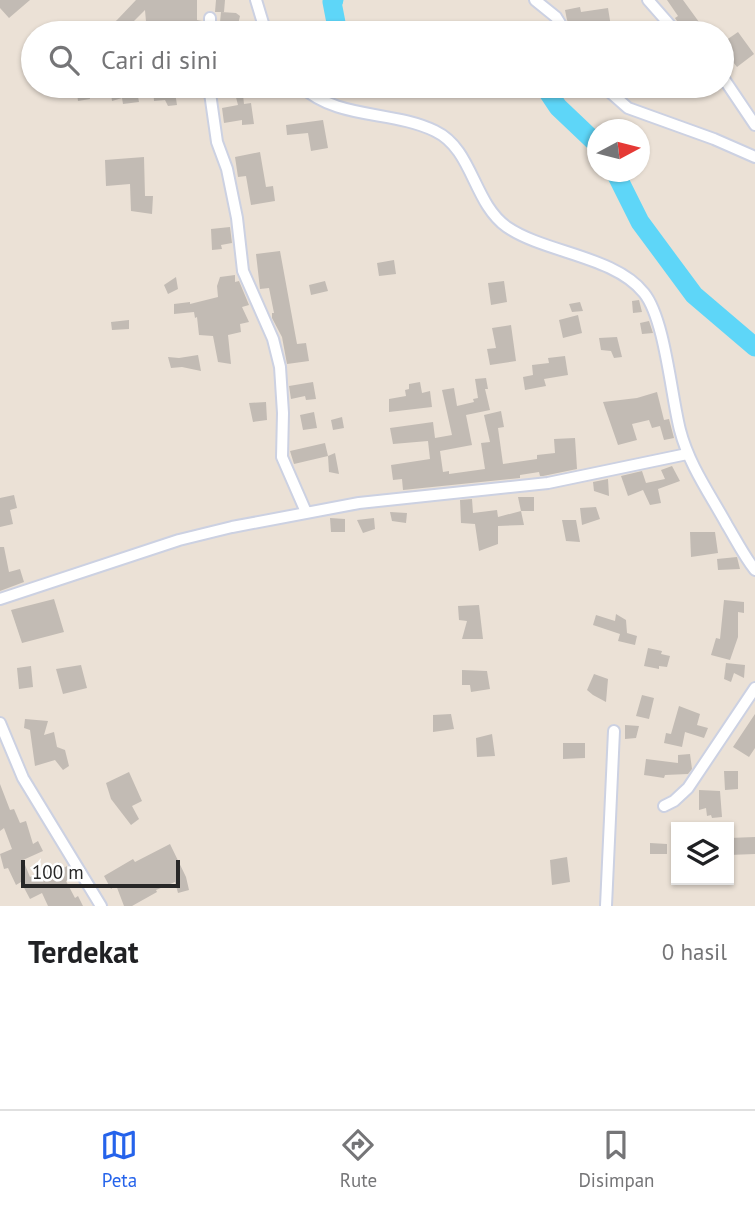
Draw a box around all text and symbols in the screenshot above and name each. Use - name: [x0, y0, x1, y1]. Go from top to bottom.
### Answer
- search box: [21, 21, 734, 98]
- icon: search: [45, 41, 83, 79]
- text: Cari di sini: [101, 43, 218, 76]
- north arrow: [587, 119, 650, 182]
- map controls: [671, 822, 734, 885]
- button: layers: [671, 822, 734, 885]
- scale bar: [21, 857, 180, 889]
- text: 100 m: [32, 860, 84, 884]
- text: Terdekat: [28, 932, 138, 971]
- text: 0 hasil: [662, 937, 727, 966]
- tab: Peta: [100, 1126, 138, 1192]
- tab: Rute: [339, 1126, 377, 1192]
- tab: Disimpan: [578, 1126, 655, 1192]

